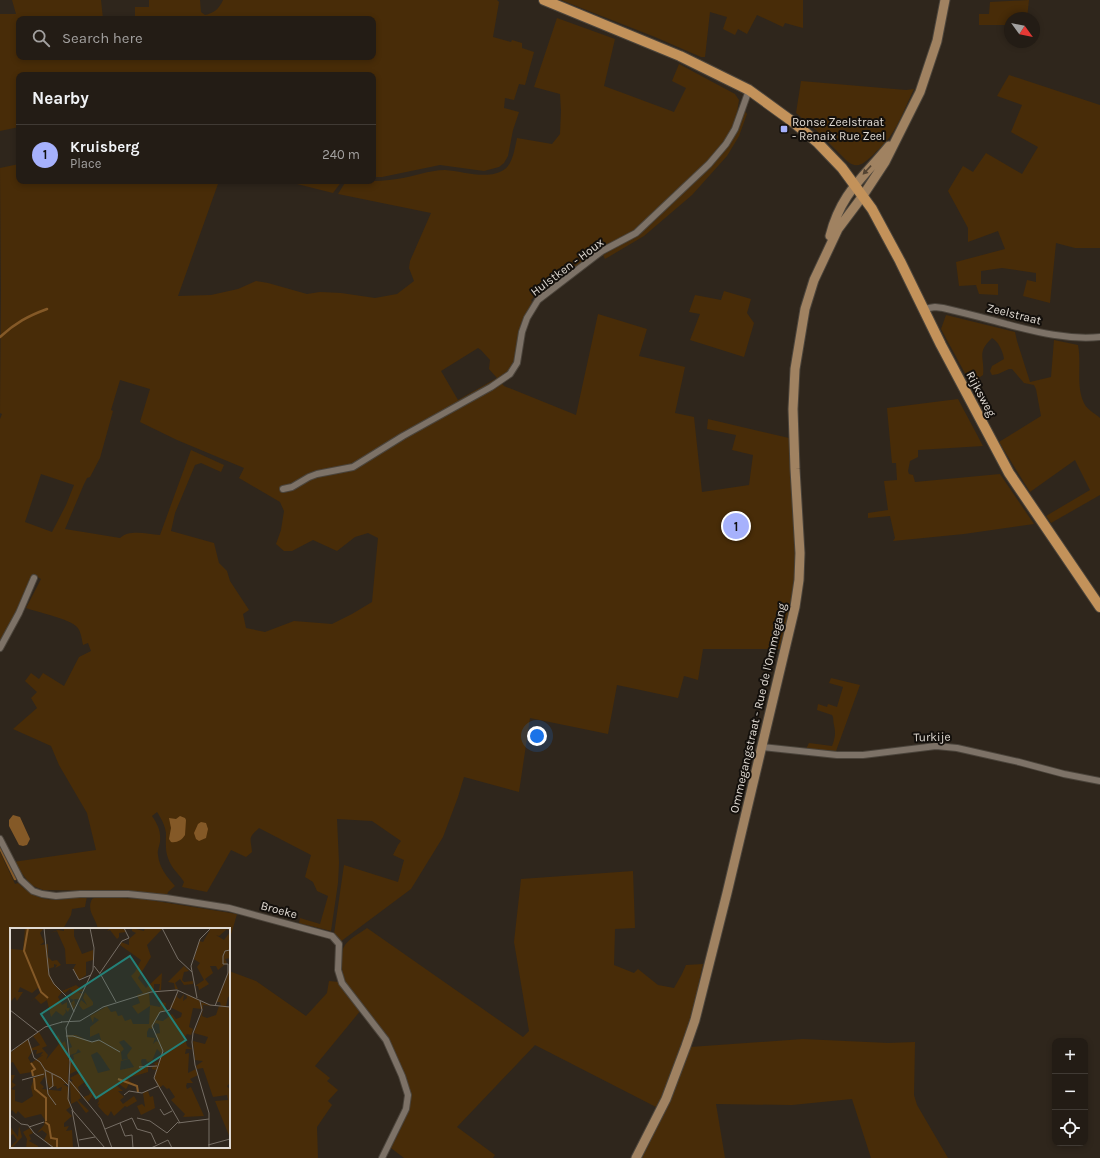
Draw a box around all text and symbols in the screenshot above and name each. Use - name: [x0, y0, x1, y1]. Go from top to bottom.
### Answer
- north arrow: [1004, 12, 1040, 48]
- search box: [16, 16, 376, 60]
- icon: search: [30, 27, 52, 49]
- text: Search here: [62, 29, 143, 47]
- text: Nearby: [32, 88, 89, 108]
- place label: Ronse Zeelstraat - Renaix Rue Zeel: [792, 115, 885, 143]
- marker: Ronse Zeelstraat - Renaix Rue Zeel: [779, 124, 789, 134]
- text: Kruisberg: [70, 138, 140, 156]
- text: 1: [43, 147, 47, 162]
- text: 240 m: [322, 147, 360, 162]
- text: Place: [70, 156, 101, 171]
- one-way arrow: [862, 165, 872, 175]
- street label: Hulstken - Houx: [528, 235, 606, 299]
- street label: Zeelstraat: [985, 300, 1043, 328]
- street label: Rijksweg: [963, 369, 999, 419]
- pin: 1: [723, 511, 749, 541]
- street label: Ommegangstraat - Rue de l'Ommegang: [727, 601, 789, 814]
- your location: [527, 726, 547, 746]
- street label: Turkije: [913, 730, 951, 744]
- street label: Broeke: [259, 898, 299, 922]
- inset map: [10, 928, 230, 1148]
- map controls: [1052, 1038, 1088, 1146]
- button: +: [1052, 1038, 1088, 1074]
- button: −: [1052, 1074, 1088, 1110]
- button: locate: [1052, 1110, 1088, 1146]

